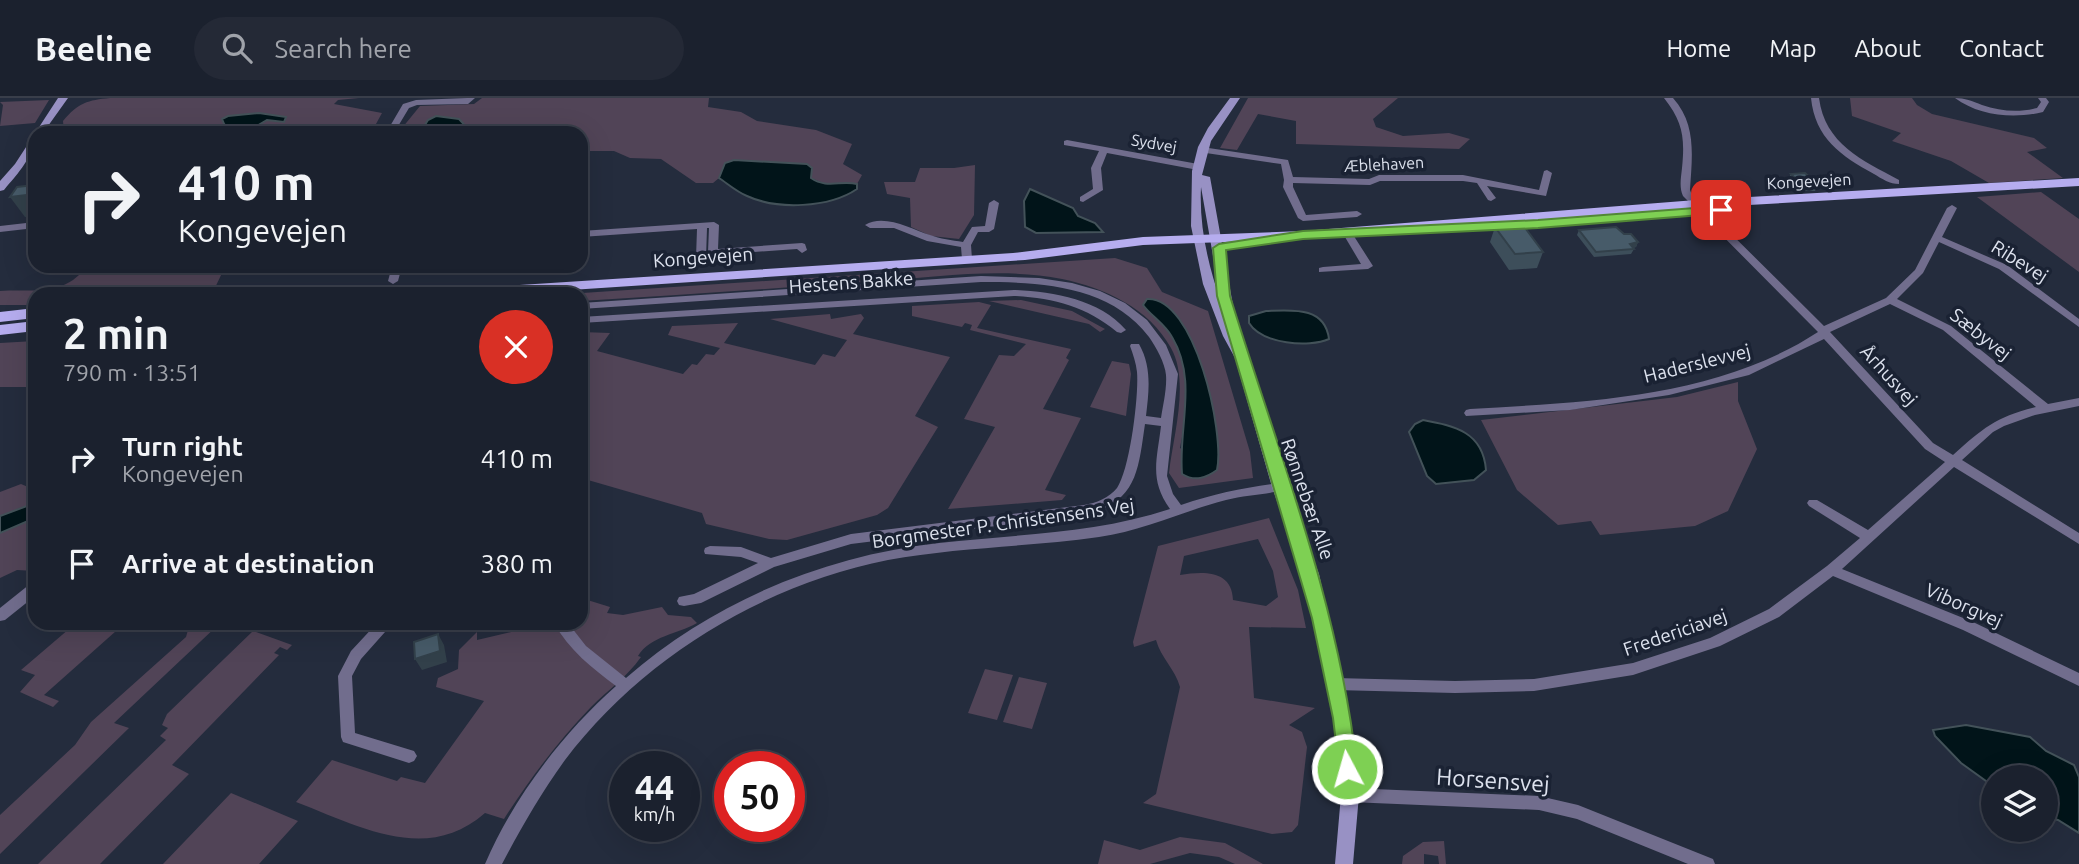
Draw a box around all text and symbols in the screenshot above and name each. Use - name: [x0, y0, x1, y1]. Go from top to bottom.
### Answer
- search box: [194, 17, 684, 80]
- icon: search: [218, 29, 256, 67]
- text: Beeline: [35, 30, 152, 67]
- text: Search here: [274, 34, 412, 63]
- text: Home: [1666, 35, 1731, 62]
- text: Map: [1769, 35, 1816, 62]
- text: About: [1854, 35, 1921, 62]
- text: Contact: [1959, 35, 2044, 62]
- street label: Sydvej: [1130, 130, 1178, 156]
- street label: Æblehaven: [1343, 153, 1425, 175]
- icon: right: [63, 154, 154, 245]
- text: 410 m: [178, 154, 315, 209]
- street label: Kongevejen: [1766, 170, 1852, 192]
- pin: [1691, 180, 1751, 240]
- icon: arrive: [1702, 191, 1740, 229]
- text: Kongevejen: [178, 212, 347, 248]
- street label: Ribevej: [1988, 235, 2052, 287]
- street label: Kongevejen: [652, 243, 754, 271]
- street label: Hestens Bakke: [788, 267, 914, 297]
- street label: Sæbyvej: [1946, 303, 2016, 365]
- text: 2 min: [63, 310, 169, 357]
- button: close: [479, 310, 553, 384]
- street label: Haderslevvej: [1641, 339, 1753, 387]
- street label: Århusvej: [1856, 340, 1922, 410]
- text: 790 m · 13:51: [63, 360, 201, 385]
- text: Turn right: [122, 432, 243, 461]
- street label: Rønnebær Alle: [1277, 435, 1339, 563]
- icon: right: [63, 440, 101, 478]
- text: 410 m: [481, 444, 553, 473]
- text: Kongevejen: [122, 461, 244, 486]
- street label: Borgmester P. Christensens Vej: [870, 494, 1136, 552]
- icon: arrive: [63, 545, 101, 583]
- text: Arrive at destination: [122, 549, 375, 578]
- text: 380 m: [481, 549, 553, 578]
- street label: Viborgvej: [1922, 578, 2006, 632]
- street label: Fredericiavej: [1620, 604, 1730, 660]
- position arrow: [1310, 732, 1384, 806]
- speed limit sign: 50: [714, 751, 805, 842]
- street label: Horsensvej: [1436, 764, 1550, 796]
- map controls: [1981, 765, 2058, 842]
- button: layers: [1981, 765, 2058, 842]
- text: 44: [635, 767, 674, 807]
- text: km/h: [634, 804, 675, 824]

